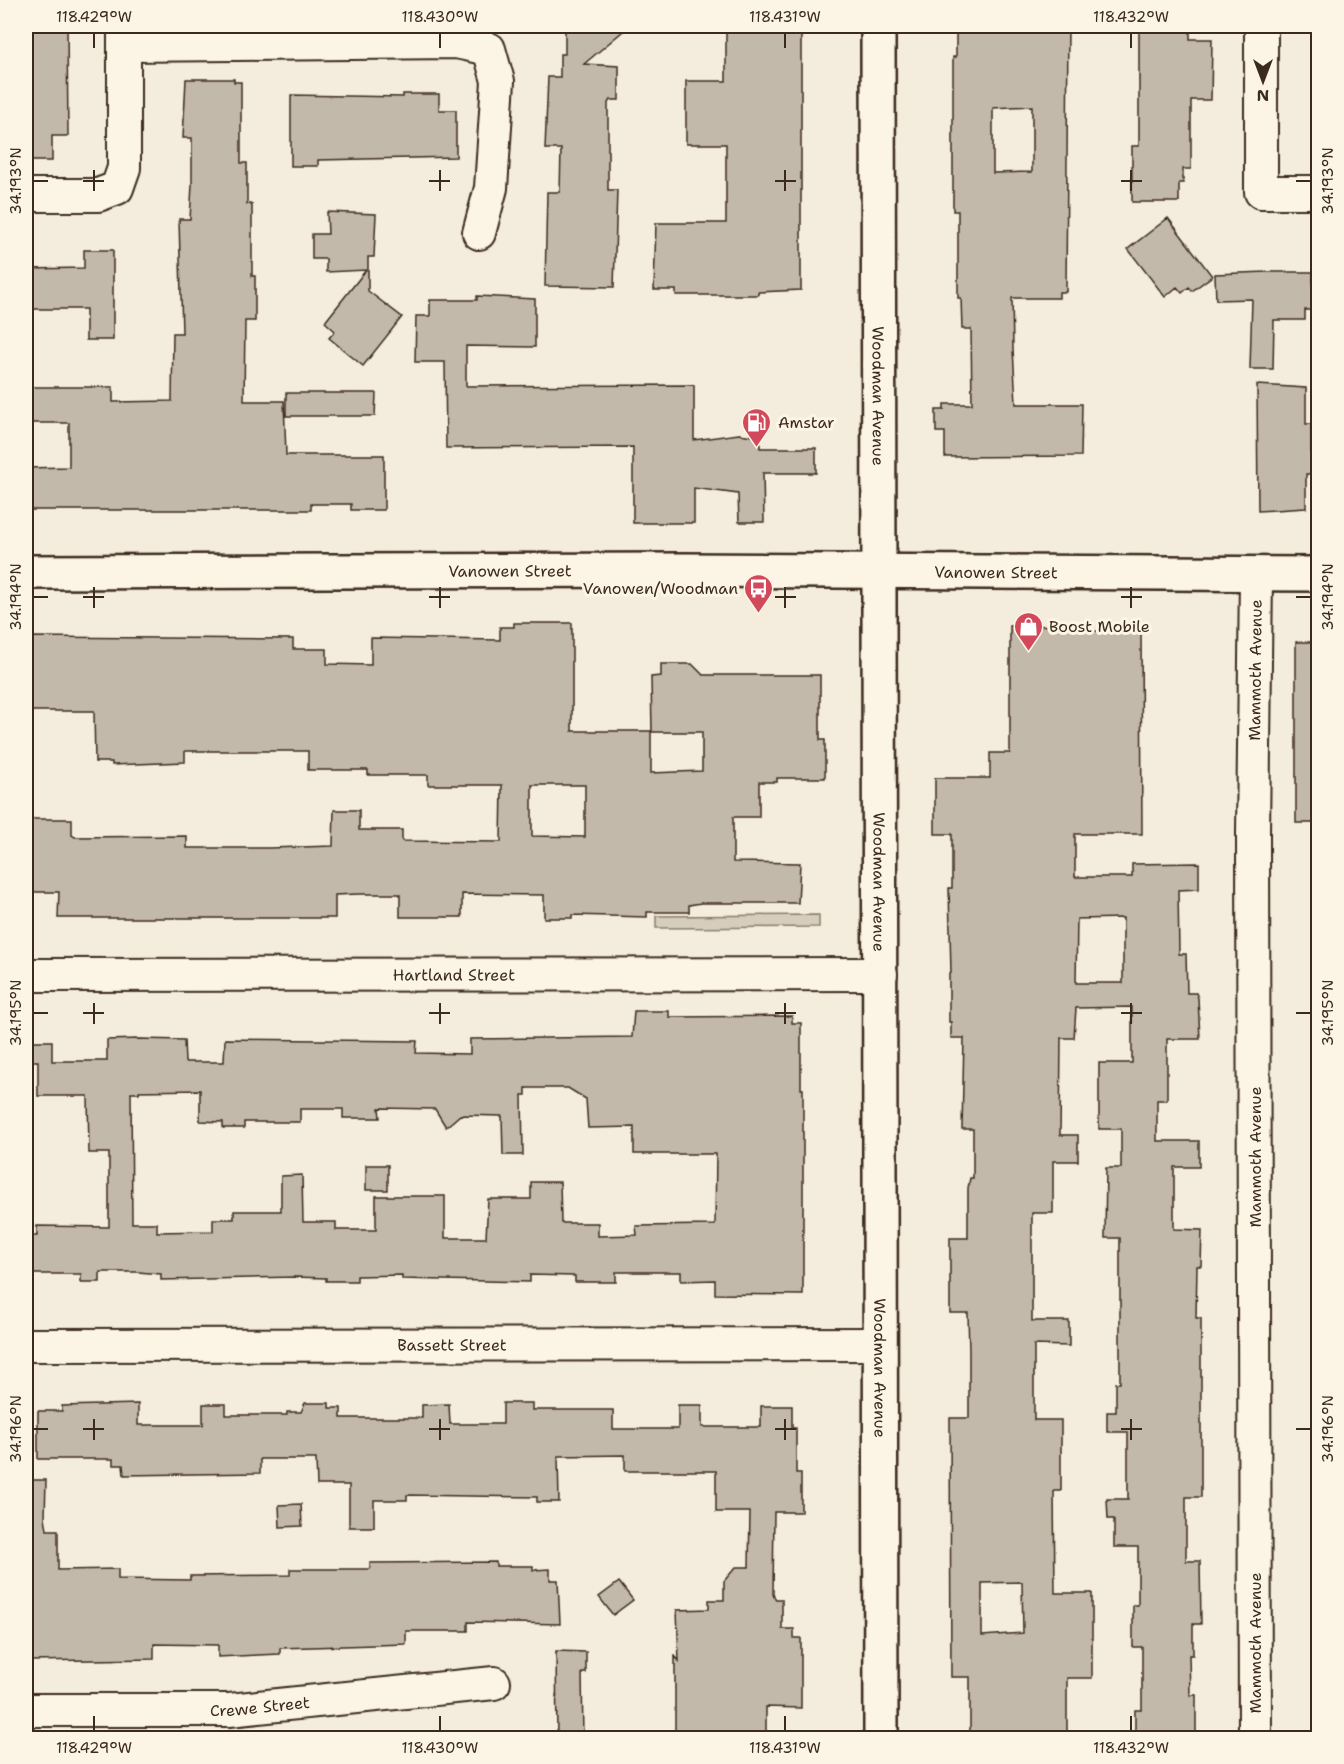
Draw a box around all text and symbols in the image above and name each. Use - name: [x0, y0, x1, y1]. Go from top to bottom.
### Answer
- text: 118.429°W: [56, 7, 132, 27]
- text: 118.430°W: [402, 7, 478, 27]
- text: 118.431°W: [749, 7, 821, 27]
- text: 118.432°W: [1093, 7, 1169, 27]
- north arrow: [1233, 51, 1293, 111]
- text: N: [1257, 85, 1269, 106]
- text: 34.193°N: [6, 147, 26, 215]
- text: 34.193°N: [1318, 147, 1338, 215]
- street label: Woodman Avenue: [868, 326, 889, 466]
- fuel station icon: Amstar: [741, 406, 773, 448]
- place label: Amstar: [778, 412, 835, 433]
- street label: Vanowen Street: [448, 560, 572, 582]
- street label: Vanowen Street: [934, 562, 1058, 583]
- text: 34.194°N: [6, 563, 26, 631]
- text: 34.194°N: [1318, 563, 1338, 631]
- bus stop icon: Vanowen/Woodman: [743, 572, 775, 614]
- place label: Vanowen/Woodman: [583, 578, 738, 599]
- street label: Mammoth Avenue: [1244, 599, 1267, 741]
- shop icon: Boost Mobile: [1012, 610, 1044, 652]
- place label: Boost Mobile: [1049, 616, 1150, 637]
- street label: Woodman Avenue: [868, 812, 890, 952]
- street label: Hartland Street: [393, 964, 515, 986]
- text: 34.195°N: [6, 980, 26, 1046]
- text: 34.195°N: [1318, 980, 1338, 1046]
- street label: Mammoth Avenue: [1245, 1087, 1266, 1227]
- street label: Woodman Avenue: [869, 1298, 890, 1438]
- street label: Bassett Street: [397, 1334, 507, 1356]
- text: 34.196°N: [6, 1395, 26, 1463]
- text: 34.196°N: [1318, 1395, 1338, 1463]
- street label: Mammoth Avenue: [1245, 1573, 1266, 1713]
- street label: Crewe Street: [210, 1692, 311, 1721]
- text: 118.429°W: [56, 1738, 132, 1758]
- text: 118.430°W: [402, 1738, 478, 1758]
- text: 118.431°W: [749, 1738, 821, 1758]
- text: 118.432°W: [1093, 1738, 1169, 1758]

